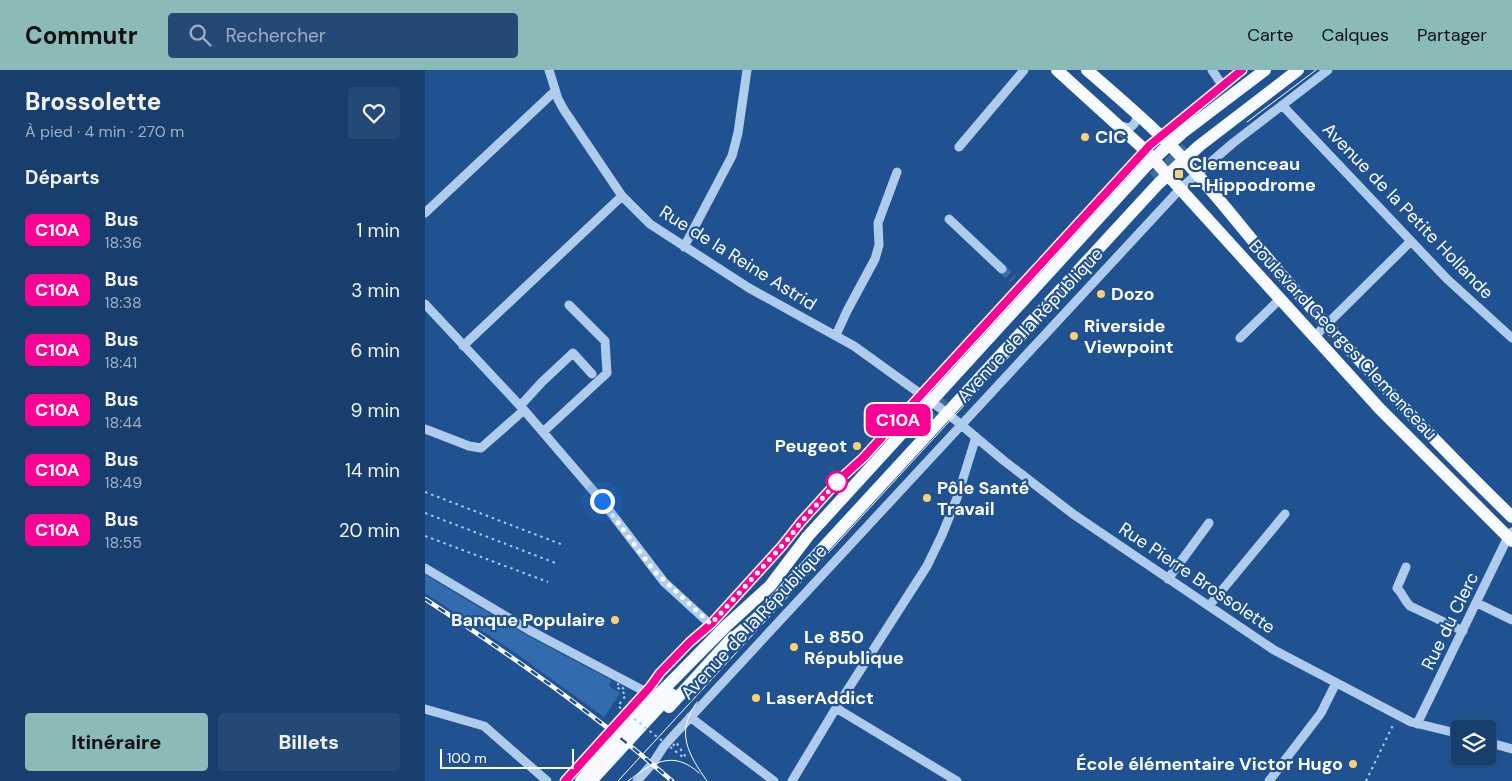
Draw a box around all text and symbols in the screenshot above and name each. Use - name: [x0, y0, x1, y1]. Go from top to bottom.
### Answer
- search box: [168, 13, 518, 58]
- text: Commutr: [25, 20, 138, 51]
- icon: search: [186, 21, 214, 49]
- text: Rechercher: [226, 23, 326, 48]
- text: Carte: [1247, 23, 1294, 47]
- text: Calques: [1322, 23, 1389, 47]
- text: Partager: [1417, 23, 1487, 47]
- text: Brossolette: [25, 86, 161, 117]
- button: heart: [348, 87, 400, 139]
- street label: Avenue de la Petite Hollande: [1317, 118, 1499, 304]
- text: À pied · 4 min · 270 m: [25, 121, 184, 142]
- place label: CIC: [1095, 125, 1126, 149]
- marker: CIC: [1079, 131, 1091, 143]
- place label: Clemenceau – Hippodrome: [1189, 152, 1316, 197]
- text: Départs: [25, 165, 100, 190]
- marker: Clemenceau – Hippodrome: [1173, 168, 1185, 180]
- street label: Rue de la Reine Astrid: [655, 200, 821, 316]
- text: Bus: [105, 207, 139, 232]
- text: C10A: [35, 218, 80, 242]
- text: 1 min: [357, 218, 400, 243]
- text: 18:36: [105, 232, 142, 253]
- street label: Boulevard Georges Clemenceau: [1244, 235, 1442, 445]
- street label: Avenue de la République: [952, 242, 1108, 408]
- text: Bus: [105, 267, 139, 292]
- text: C10A: [35, 278, 80, 302]
- text: 3 min: [351, 278, 400, 303]
- place label: Dozo: [1111, 282, 1155, 306]
- marker: Dozo: [1095, 288, 1107, 300]
- text: 18:38: [105, 292, 142, 313]
- place label: Riverside Viewpoint: [1084, 314, 1173, 359]
- text: Bus: [105, 327, 139, 352]
- marker: Riverside Viewpoint: [1068, 330, 1080, 342]
- text: C10A: [35, 338, 80, 362]
- text: 6 min: [351, 338, 400, 363]
- text: 18:41: [105, 352, 137, 373]
- text: Bus: [105, 387, 139, 412]
- text: C10A: [35, 398, 80, 422]
- text: 9 min: [351, 398, 400, 423]
- line badge: C10A: [863, 404, 933, 436]
- text: C10A: [876, 408, 920, 432]
- text: 18:44: [105, 412, 142, 433]
- place label: Peugeot: [775, 434, 847, 458]
- marker: Peugeot: [851, 440, 863, 452]
- text: Bus: [105, 447, 139, 472]
- text: C10A: [35, 458, 80, 482]
- text: 14 min: [345, 458, 400, 483]
- unlabelled marker: [826, 471, 848, 493]
- text: 18:49: [105, 472, 142, 493]
- place label: Pôle Santé Travail: [937, 476, 1030, 521]
- your location: [590, 489, 615, 514]
- marker: Pôle Santé Travail: [921, 492, 933, 504]
- text: Bus: [105, 507, 139, 532]
- street label: Rue Pierre Brossolette: [1114, 517, 1280, 639]
- text: C10A: [35, 518, 80, 542]
- text: 20 min: [339, 518, 400, 543]
- text: 18:55: [105, 532, 142, 553]
- street label: Avenue de la République: [676, 539, 832, 705]
- street label: Rue du Clerc: [1416, 568, 1484, 674]
- place label: Banque Populaire: [451, 608, 605, 632]
- marker: Banque Populaire: [609, 614, 621, 626]
- place label: Le 850 République: [804, 625, 904, 670]
- marker: Le 850 République: [788, 641, 800, 653]
- place label: LaserAddict: [766, 686, 874, 710]
- marker: LaserAddict: [750, 692, 762, 704]
- button: Itinéraire: [25, 713, 208, 771]
- button: Billets: [218, 713, 400, 771]
- map controls: [1451, 720, 1496, 765]
- button: layers: [1451, 720, 1496, 765]
- scale bar: [440, 746, 574, 769]
- text: 100 m: [447, 749, 487, 767]
- place label: École élémentaire Victor Hugo: [1076, 752, 1343, 776]
- marker: École élémentaire Victor Hugo: [1347, 758, 1359, 770]

